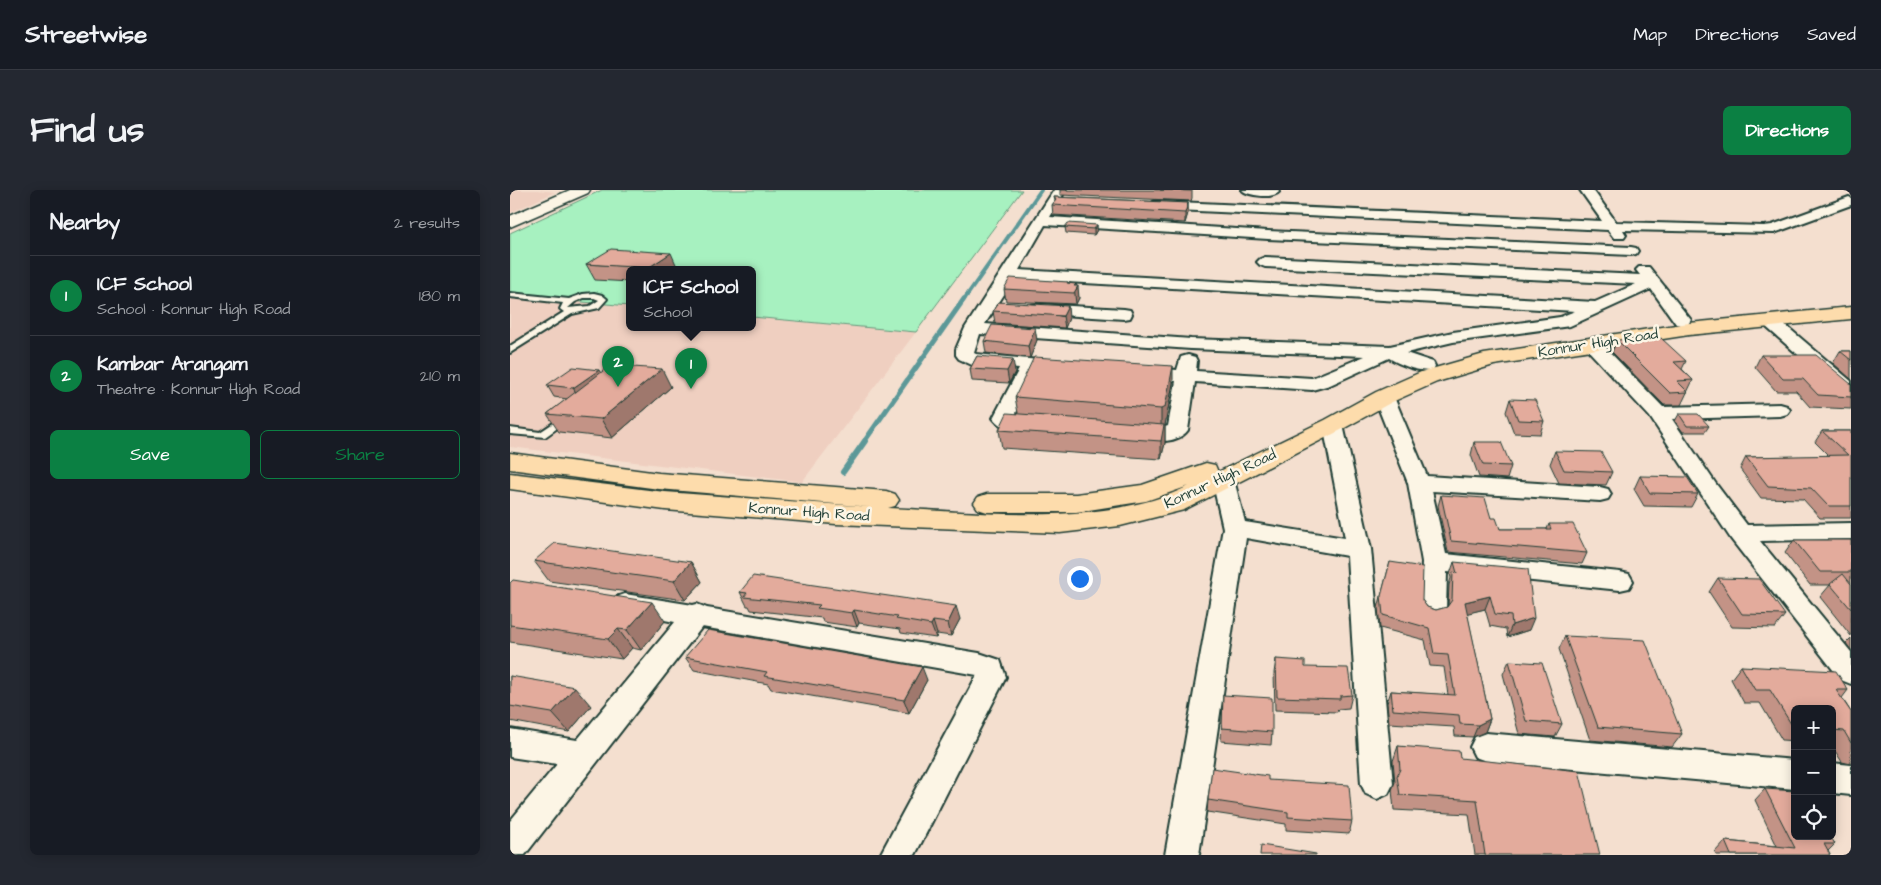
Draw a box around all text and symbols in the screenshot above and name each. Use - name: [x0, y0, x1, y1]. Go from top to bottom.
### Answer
- text: Streetwise: [25, 18, 147, 52]
- text: Map: [1633, 22, 1667, 47]
- text: Directions: [1695, 22, 1779, 47]
- text: Saved: [1807, 22, 1856, 47]
- text: Find us: [30, 106, 144, 155]
- button: Directions: [1723, 106, 1851, 155]
- text: Nearby: [50, 208, 120, 237]
- text: 2 results: [394, 212, 460, 234]
- popup: [626, 266, 756, 331]
- text: ICF School: [97, 271, 192, 298]
- text: ICF School: [643, 274, 739, 301]
- text: 1: [65, 285, 67, 307]
- text: 180 m: [419, 285, 460, 307]
- text: School · Konnur High Road: [97, 298, 290, 320]
- text: School: [643, 301, 692, 323]
- street label: Konnur High Road: [1536, 323, 1660, 364]
- pin: 2: [602, 346, 634, 387]
- pin: 1: [675, 348, 707, 389]
- text: Kambar Arangam: [97, 351, 247, 378]
- text: 2: [61, 365, 71, 387]
- text: 210 m: [420, 365, 460, 387]
- text: Theatre · Konnur High Road: [97, 378, 300, 400]
- button: Save: [50, 430, 250, 479]
- button: Share: [260, 430, 460, 479]
- street label: Konnur High Road: [1161, 444, 1280, 515]
- street label: Konnur High Road: [748, 497, 871, 528]
- your location: [1067, 566, 1093, 592]
- map controls: [1791, 705, 1836, 840]
- button: +: [1791, 705, 1836, 750]
- button: −: [1791, 750, 1836, 795]
- button: locate: [1791, 795, 1836, 840]

